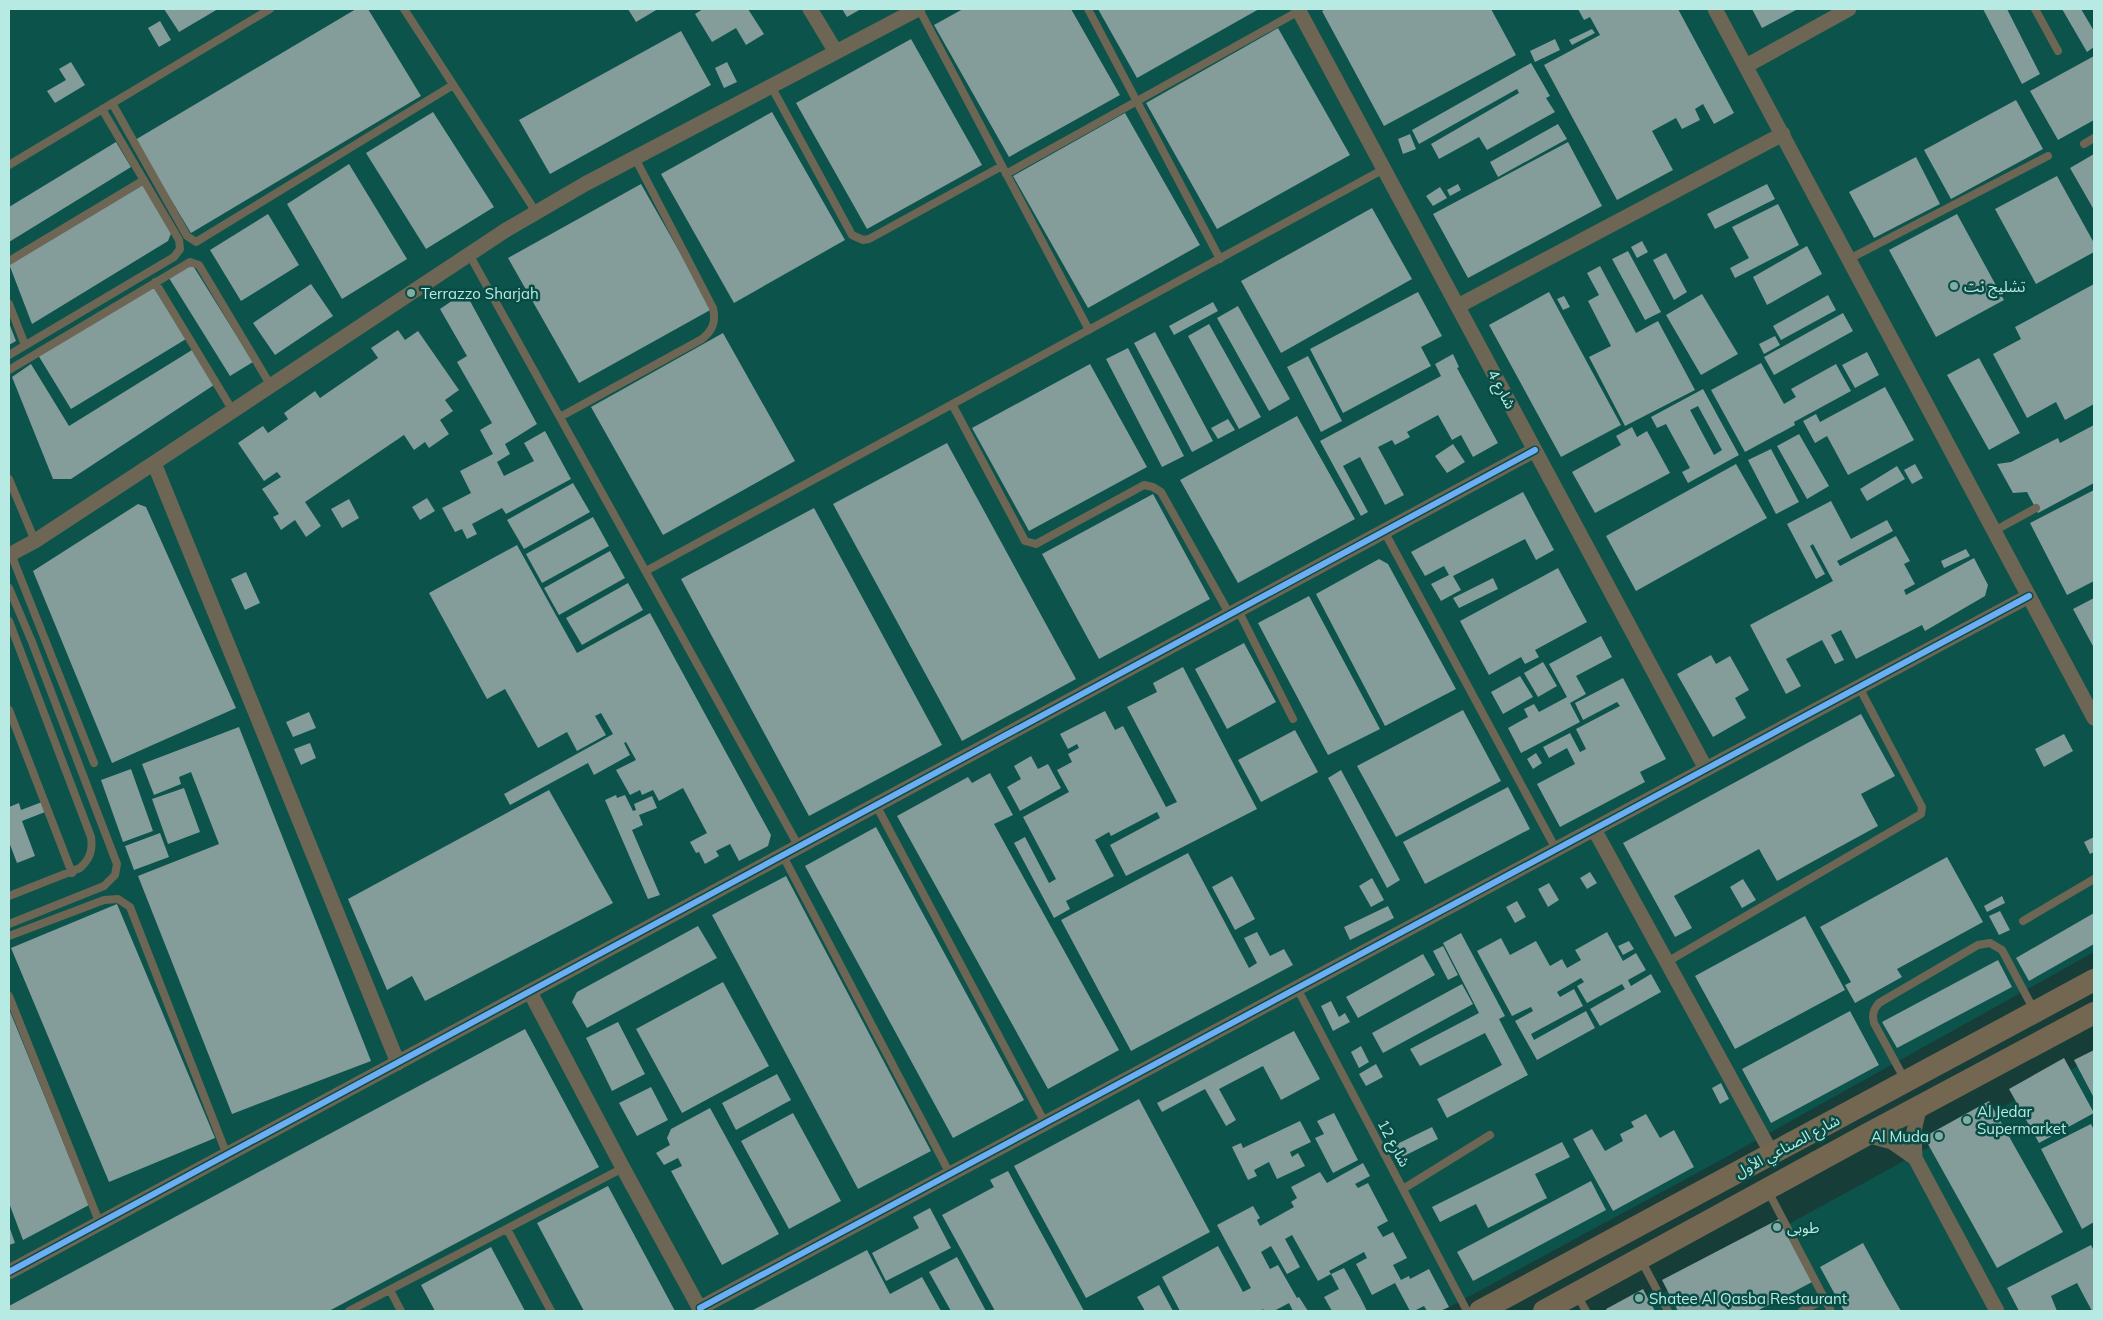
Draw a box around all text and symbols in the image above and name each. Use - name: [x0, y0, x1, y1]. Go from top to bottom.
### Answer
- place label: تشليح نت: [1964, 277, 2025, 299]
- marker: تشليح نت: [1948, 280, 1960, 292]
- place label: Terrazzo Sharjah: [421, 284, 539, 303]
- marker: Terrazzo Sharjah: [405, 287, 417, 299]
- street label: شارع 4: [1481, 366, 1520, 414]
- place label: Al Jedar Supermarket: [1977, 1102, 2066, 1138]
- street label: شارع الصناعي الأول: [1731, 1110, 1844, 1184]
- marker: Al Jedar Supermarket: [1961, 1114, 1973, 1126]
- street label: شارع 12: [1371, 1116, 1415, 1172]
- place label: Al Muda: [1871, 1127, 1929, 1146]
- marker: Al Muda: [1933, 1130, 1945, 1142]
- place label: طوبى: [1787, 1218, 1819, 1237]
- marker: طوبى: [1771, 1221, 1783, 1233]
- place label: Shatee Al Qasba Restaurant: [1649, 1289, 1847, 1308]
- marker: Shatee Al Qasba Restaurant: [1633, 1292, 1645, 1304]

